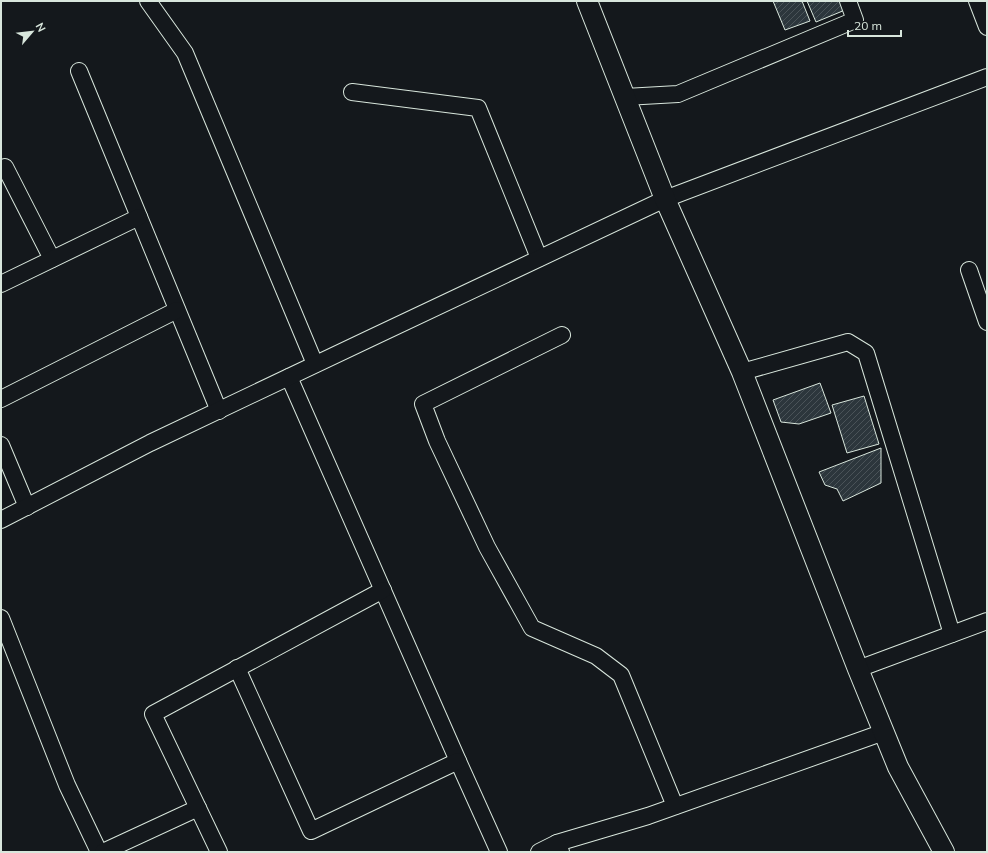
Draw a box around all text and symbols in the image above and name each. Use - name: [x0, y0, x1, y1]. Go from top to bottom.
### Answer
- north arrow: [12, 12, 52, 52]
- scale bar: [848, 12, 901, 38]
- text: 20 m: [854, 18, 882, 33]
- text: N: [33, 20, 49, 34]

